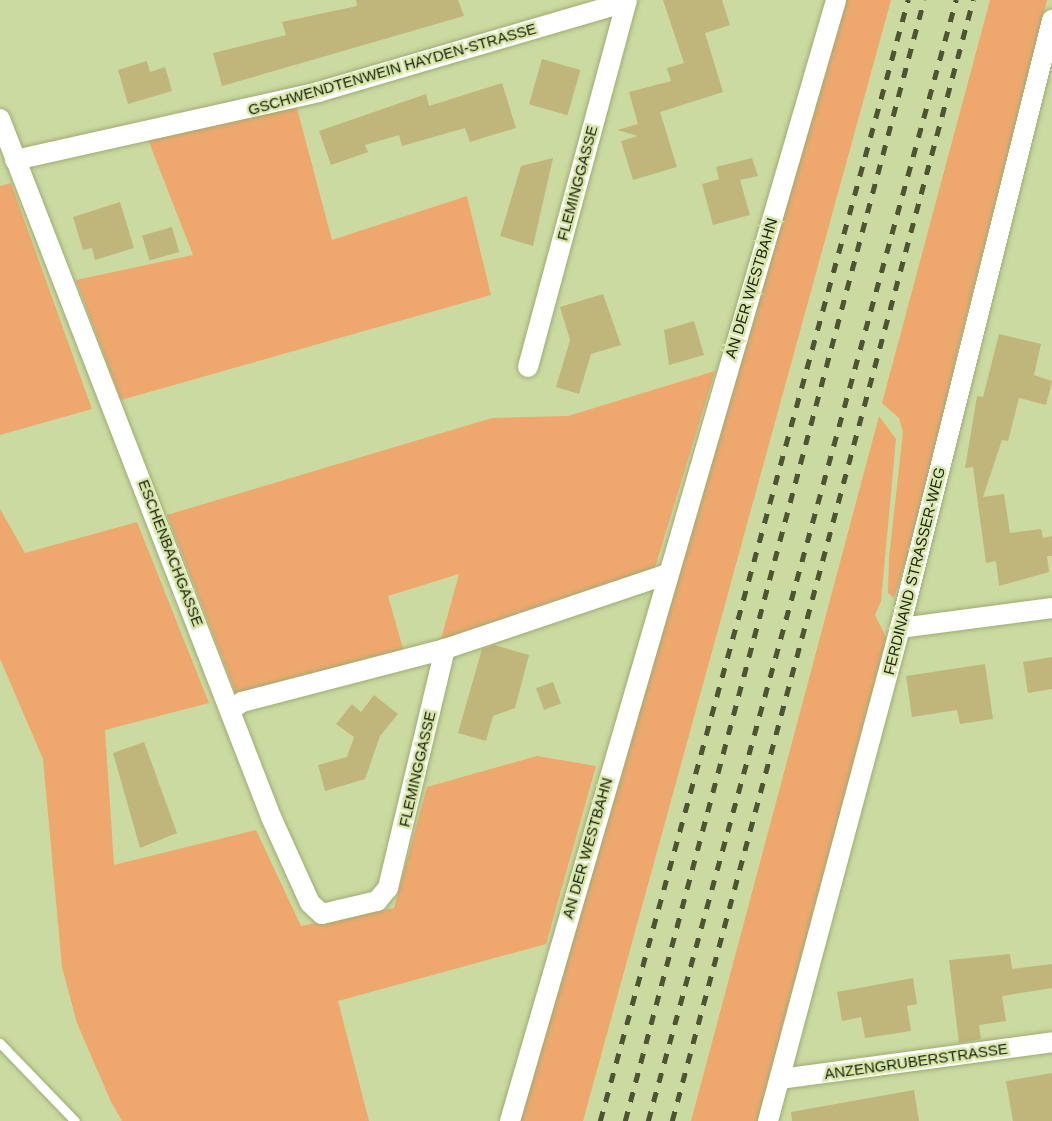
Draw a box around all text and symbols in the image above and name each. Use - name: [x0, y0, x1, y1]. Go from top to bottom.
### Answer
- street label: GSCHWENDTENWEIN HAYDEN-STRASSE: [246, 19, 538, 119]
- street label: FLEMINGGASSE: [553, 124, 601, 242]
- street label: AN DER WESTBAHN: [721, 216, 781, 360]
- street label: FERDINAND STRASSER-WEG: [879, 465, 949, 677]
- street label: ESCHENBACHGASSE: [135, 477, 207, 629]
- street label: FLEMINGGASSE: [395, 709, 439, 829]
- street label: AN DER WESTBAHN: [558, 775, 616, 921]
- street label: ANZENGRUBERSTRASSE: [823, 1039, 1009, 1083]

